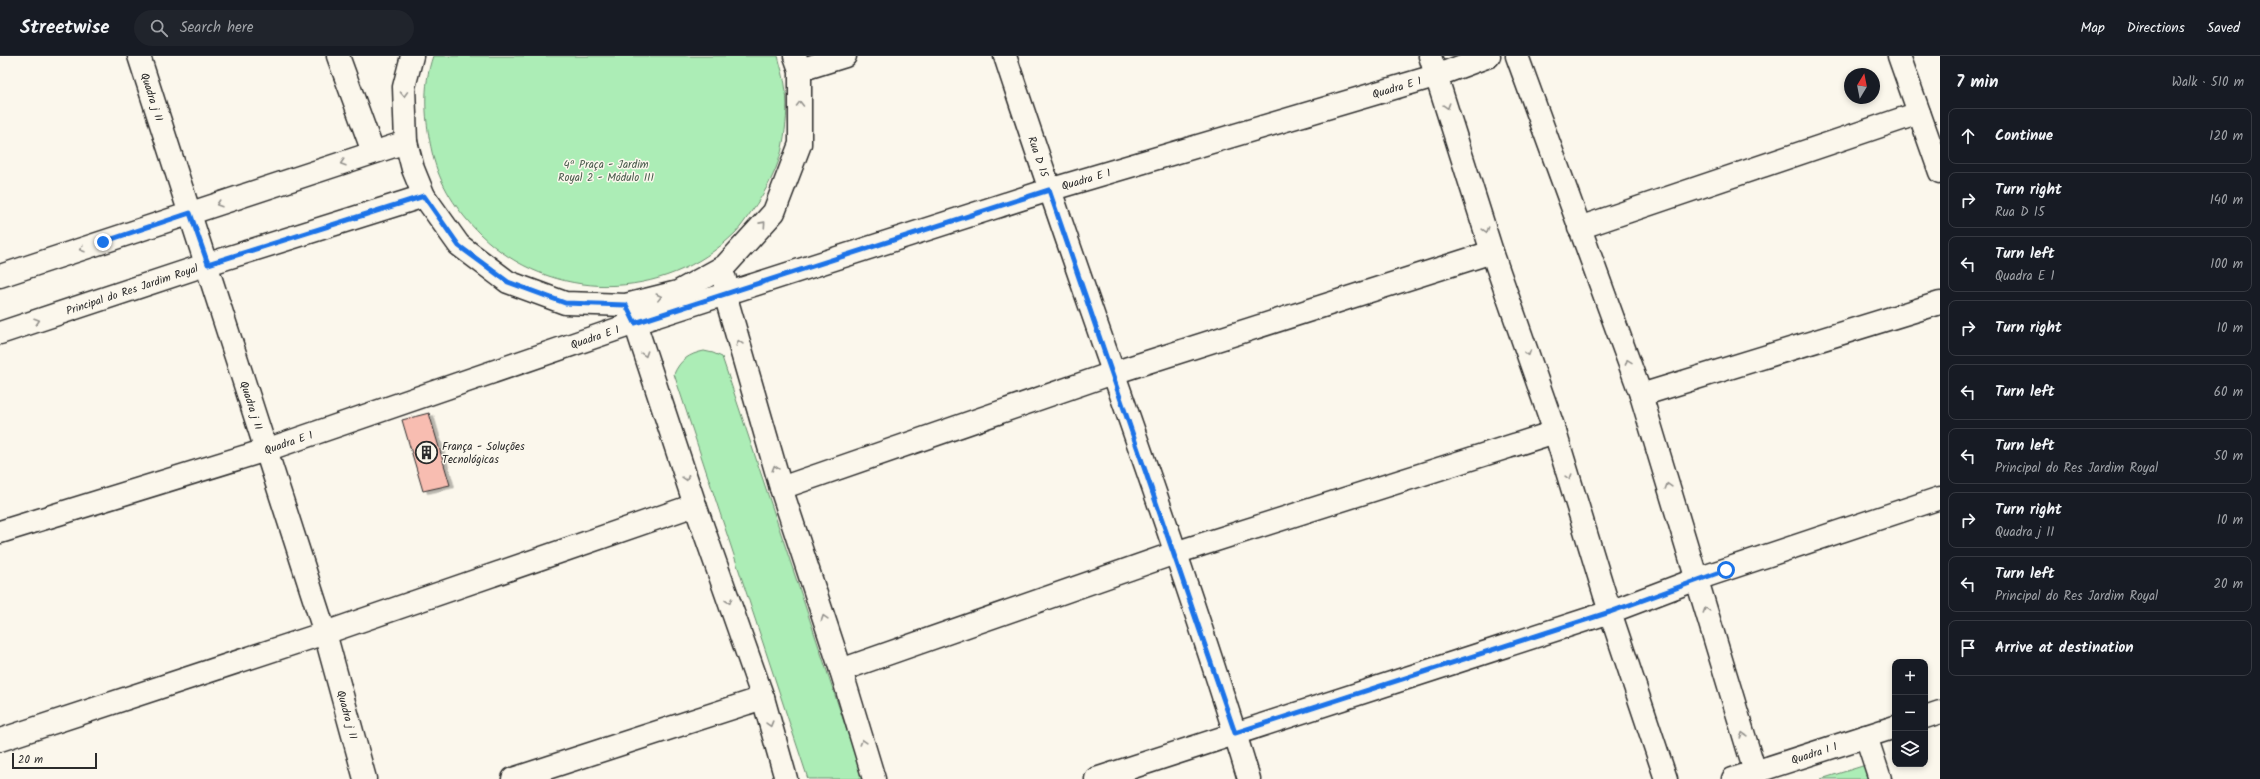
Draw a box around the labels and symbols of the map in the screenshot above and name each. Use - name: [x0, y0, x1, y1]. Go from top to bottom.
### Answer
- north arrow: [1844, 68, 1880, 104]
- street label: Quadra j II: [135, 71, 168, 124]
- street label: Quadra E 1: [1370, 72, 1424, 104]
- one-way arrow: [400, 91, 409, 97]
- one-way arrow: [796, 101, 804, 107]
- one-way arrow: [1442, 102, 1451, 109]
- street label: Rua D 15: [1022, 134, 1053, 181]
- park label: 4ª Praça - Jardim Royal 2 - Módulo III: [558, 156, 654, 187]
- one-way arrow: [339, 158, 346, 166]
- street label: Quadra E 1: [1059, 164, 1113, 196]
- one-way arrow: [216, 199, 223, 208]
- one-way arrow: [758, 222, 765, 229]
- one-way arrow: [1481, 227, 1490, 234]
- route end: [94, 233, 112, 251]
- one-way arrow: [79, 244, 86, 253]
- street label: Principal do Res Jardim Royal: [64, 260, 201, 321]
- one-way arrow: [655, 293, 662, 302]
- one-way arrow: [33, 317, 40, 325]
- street label: Quadra E 1: [568, 321, 622, 355]
- one-way arrow: [735, 339, 744, 346]
- one-way arrow: [1523, 350, 1531, 357]
- one-way arrow: [641, 351, 649, 358]
- one-way arrow: [1625, 359, 1633, 366]
- street label: Quadra j II: [234, 379, 267, 432]
- street label: Quadra E 1: [262, 427, 316, 460]
- place label: França - Soluções Tecnológicas: [442, 438, 525, 469]
- building icon: França - Soluções Tecnológicas: [413, 439, 439, 465]
- one-way arrow: [771, 464, 780, 471]
- one-way arrow: [1564, 473, 1573, 480]
- one-way arrow: [681, 474, 690, 481]
- one-way arrow: [1664, 482, 1673, 489]
- route start: [1717, 561, 1735, 579]
- one-way arrow: [724, 597, 732, 604]
- one-way arrow: [1702, 607, 1711, 614]
- one-way arrow: [820, 614, 829, 621]
- street label: Quadra j II: [331, 688, 362, 742]
- one-way arrow: [765, 720, 774, 727]
- one-way arrow: [1739, 731, 1748, 738]
- one-way arrow: [859, 738, 868, 745]
- street label: Quadra I 1: [1789, 738, 1840, 770]
- scale bar: [12, 751, 97, 770]

